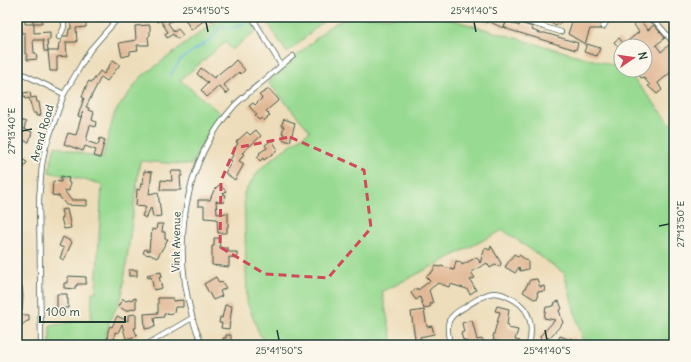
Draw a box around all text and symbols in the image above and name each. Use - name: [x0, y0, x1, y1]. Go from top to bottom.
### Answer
- text: 25°41'50"S: [182, 4, 230, 17]
- text: 25°41'40"S: [451, 4, 498, 17]
- north arrow: [613, 38, 653, 78]
- text: N: [635, 50, 650, 61]
- street label: Arend Road: [27, 102, 57, 163]
- text: 27°13'40"E: [5, 108, 18, 154]
- text: 27°13'50"E: [674, 200, 687, 247]
- street label: Vink Avenue: [168, 211, 184, 273]
- scale bar: [40, 298, 125, 324]
- text: 100 m: [46, 304, 80, 319]
- text: 25°41'50"S: [255, 344, 303, 357]
- text: 25°41'40"S: [524, 344, 571, 357]

